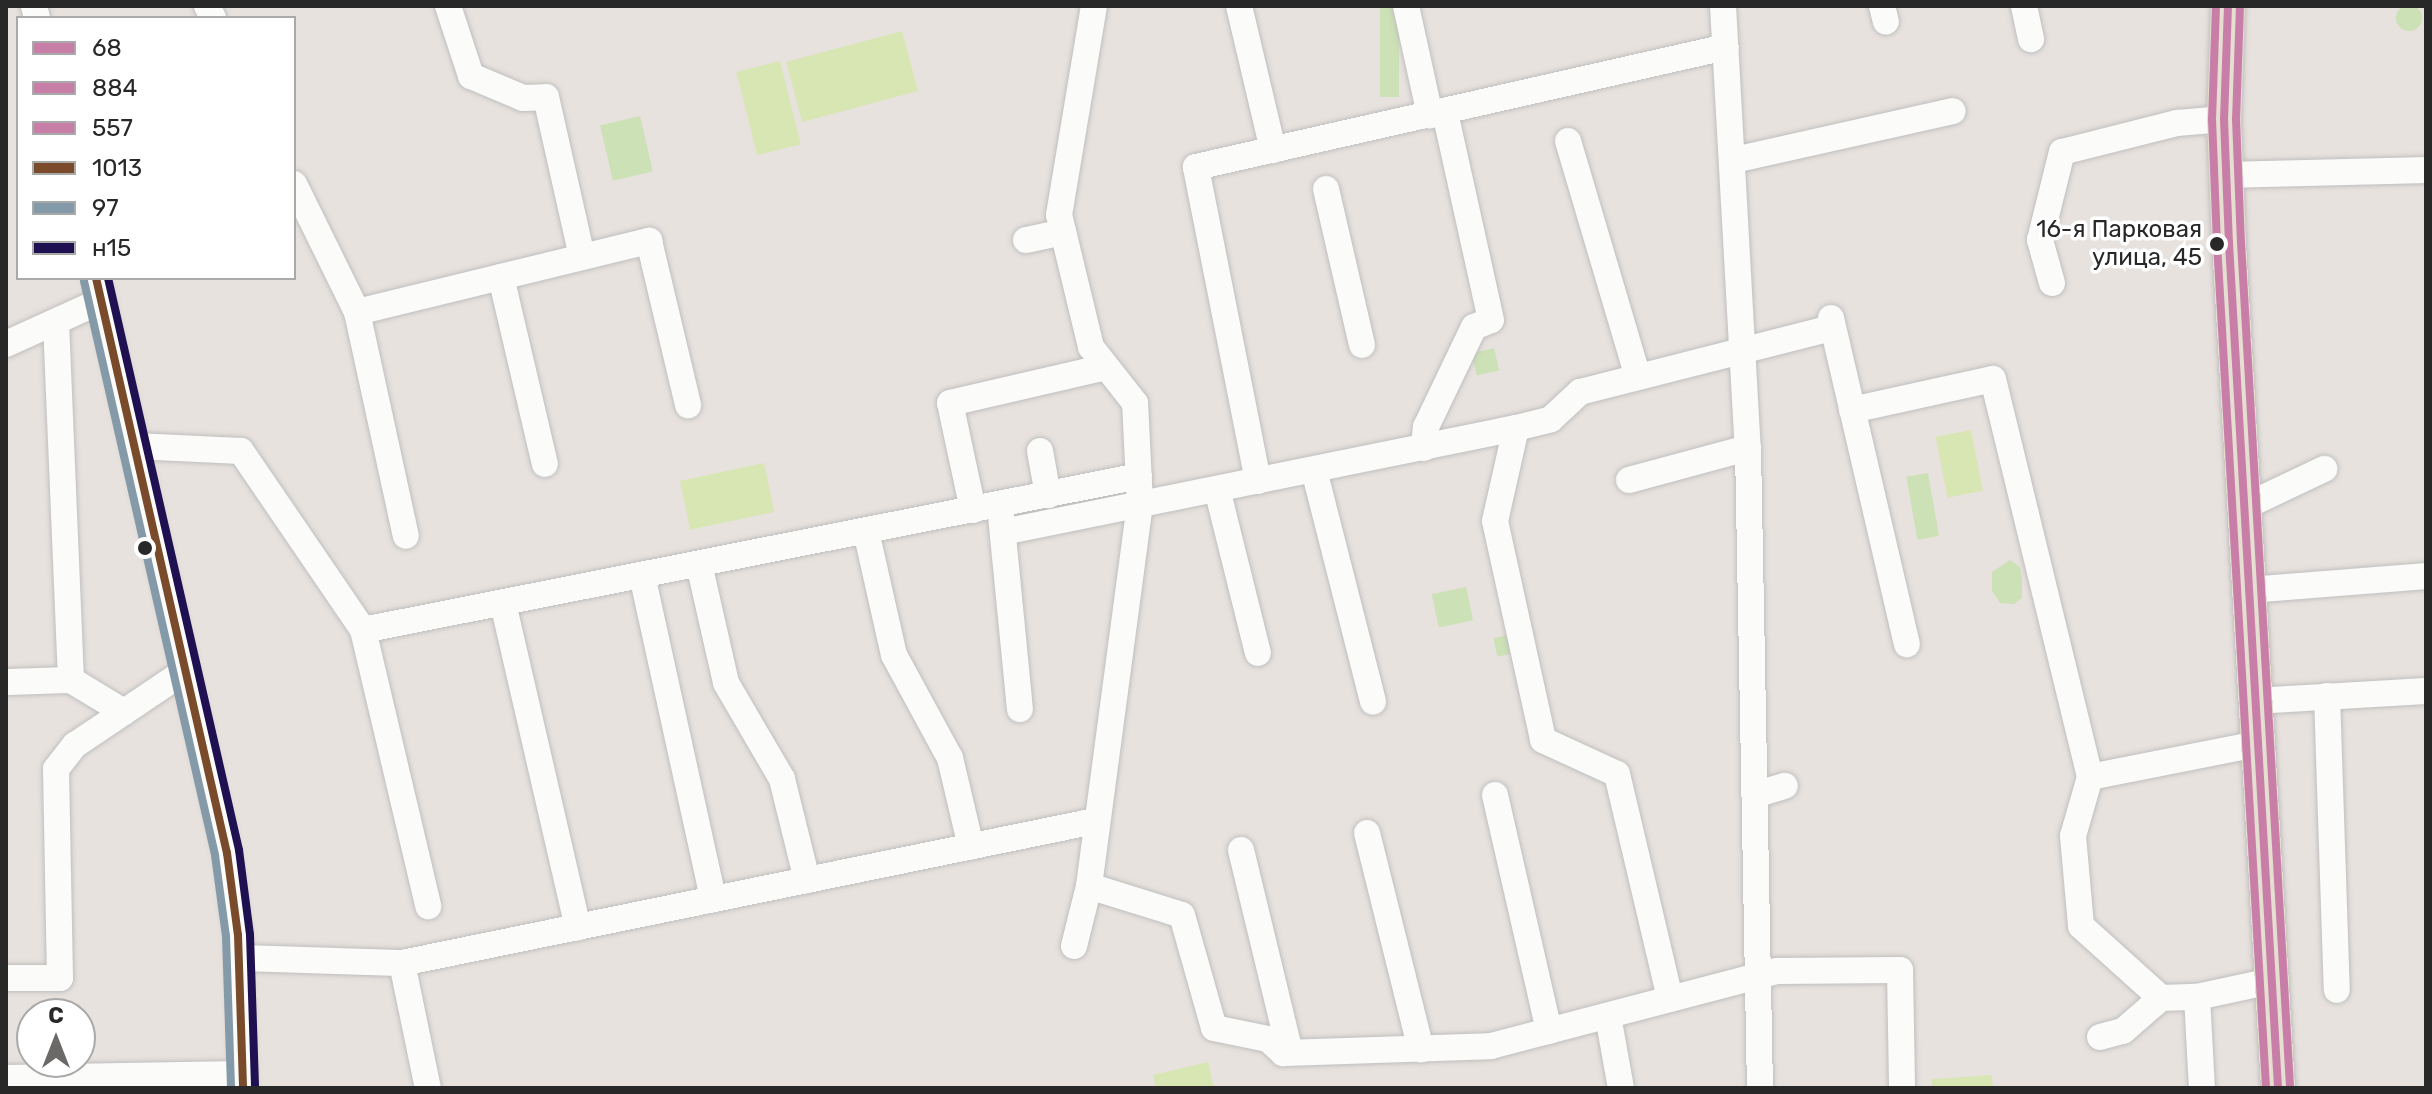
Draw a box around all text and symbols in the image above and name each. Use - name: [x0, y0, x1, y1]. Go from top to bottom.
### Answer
- legend: [16, 16, 296, 280]
- text: 68: [92, 34, 122, 62]
- text: 884: [92, 74, 137, 102]
- text: 557: [92, 114, 133, 142]
- text: 1013: [92, 154, 142, 182]
- text: 97: [92, 194, 119, 222]
- place label: 16-я Парковая улица, 45: [2036, 216, 2202, 272]
- text: н15: [92, 234, 131, 262]
- marker: 16-я Парковая улица, 45: [2209, 236, 2225, 252]
- unlabelled marker: [137, 540, 153, 556]
- north arrow: [16, 998, 96, 1078]
- text: С: [48, 1002, 64, 1029]

